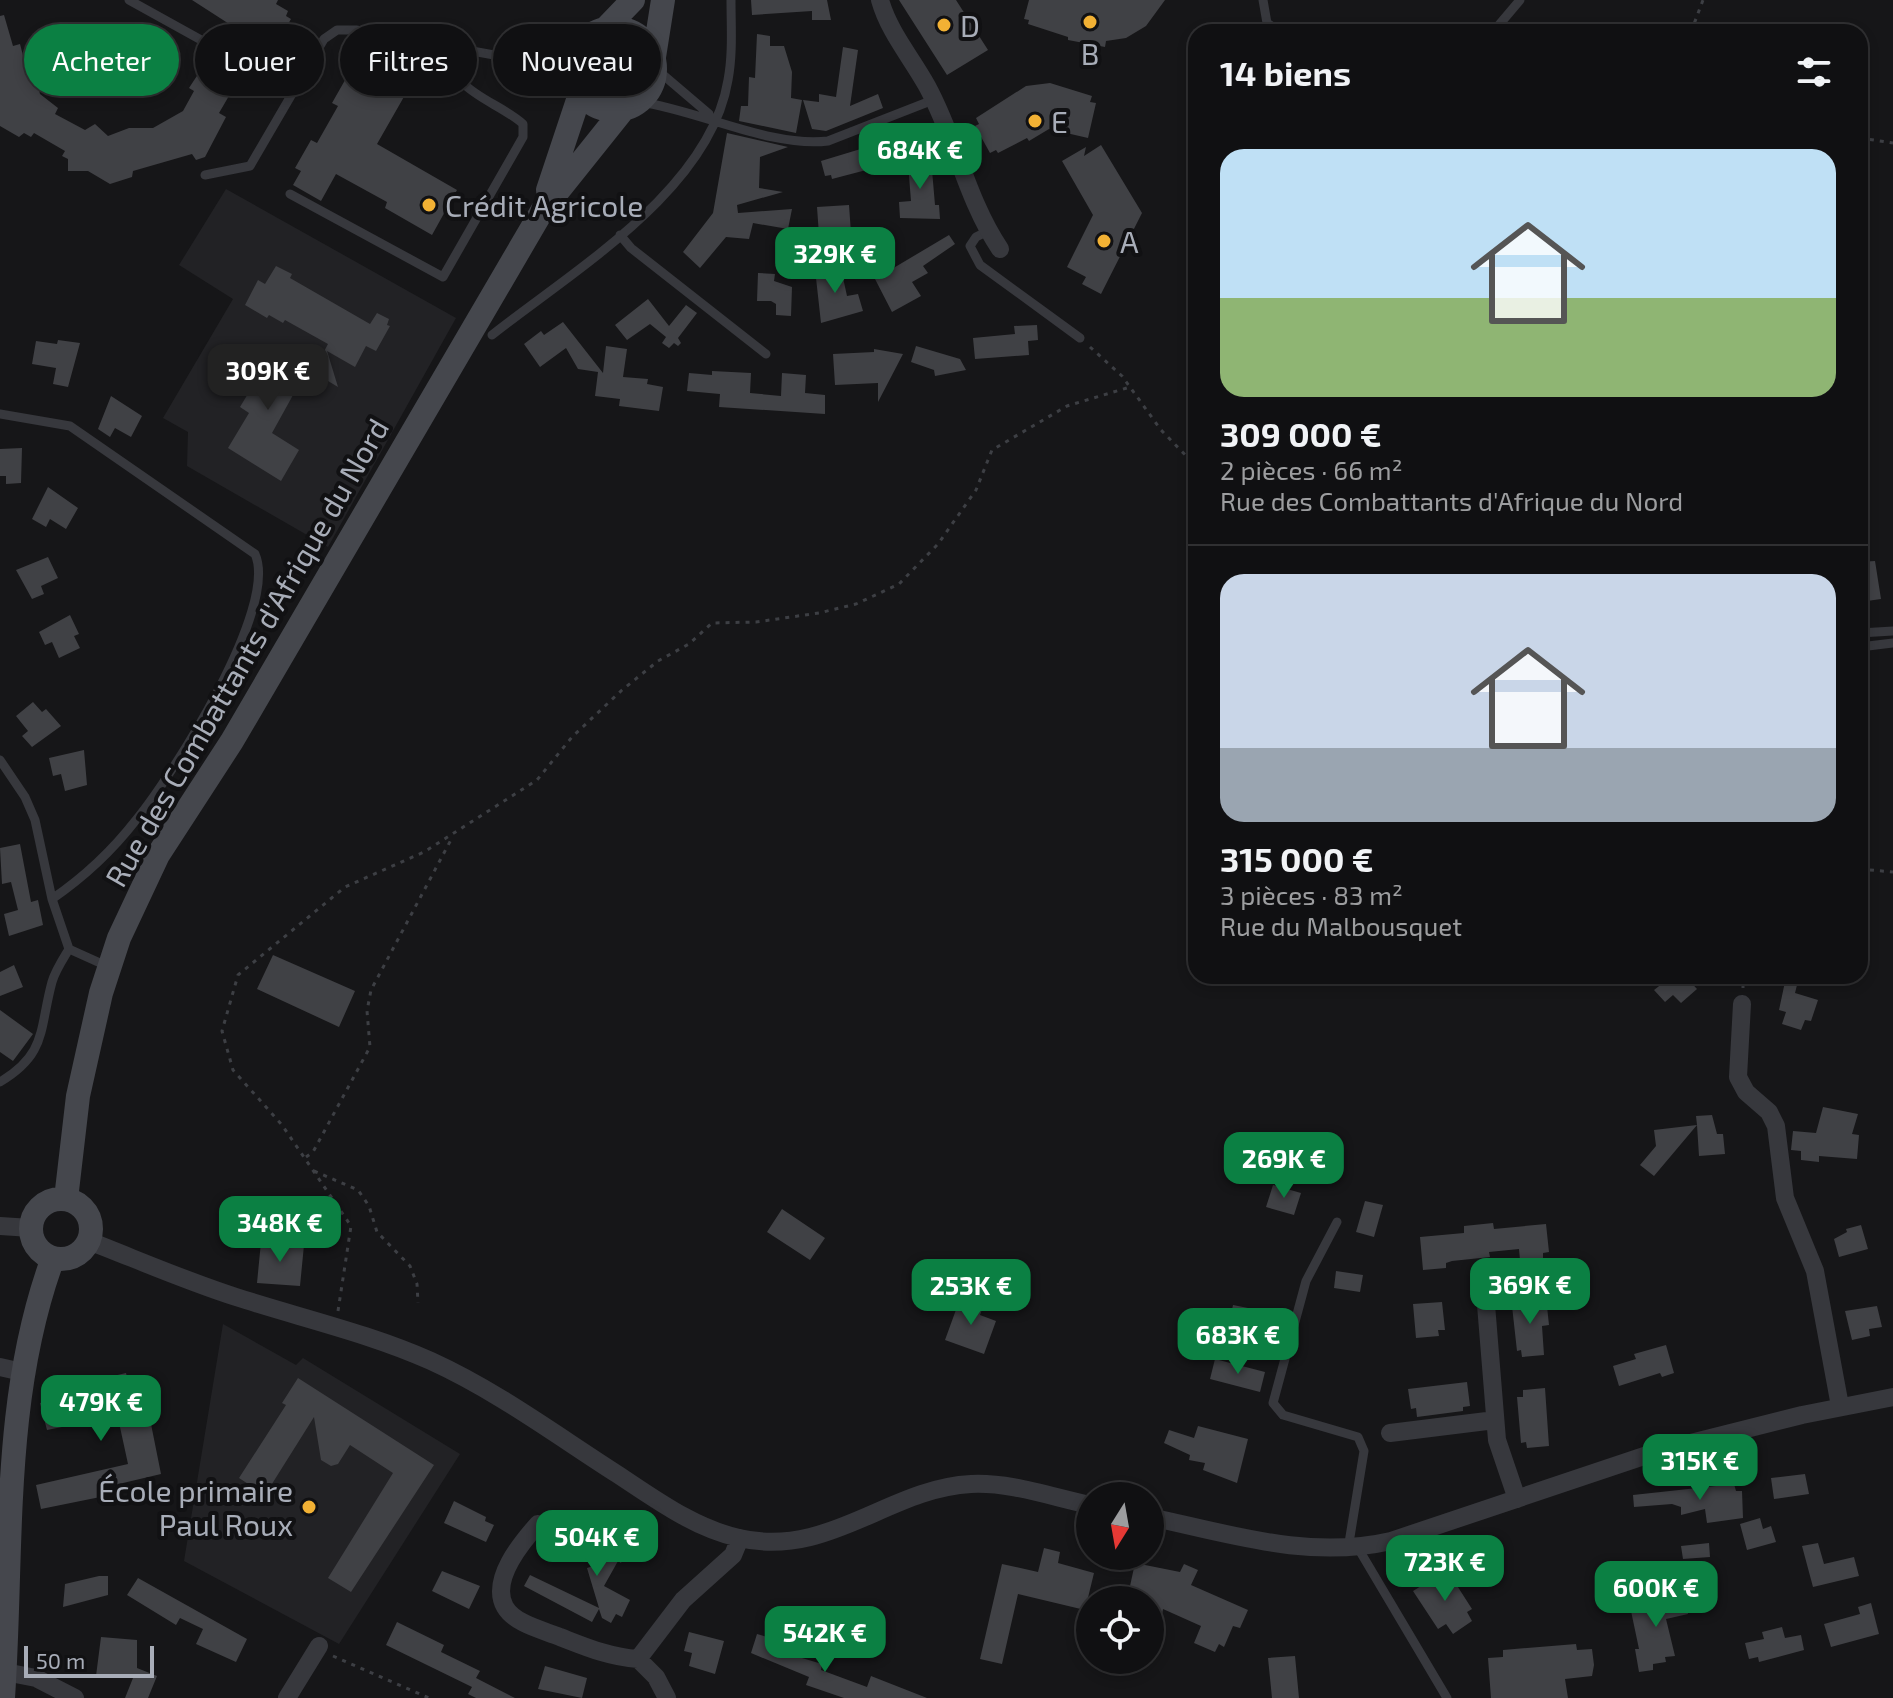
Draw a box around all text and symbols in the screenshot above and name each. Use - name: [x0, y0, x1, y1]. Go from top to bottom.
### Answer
- place label: D: [960, 7, 980, 43]
- marker: B: [1081, 13, 1099, 31]
- marker: D: [935, 16, 953, 34]
- chip: Acheter: [24, 24, 179, 96]
- chip: Louer: [195, 24, 324, 96]
- chip: Filtres: [340, 24, 477, 96]
- chip: Nouveau: [493, 24, 661, 96]
- place label: B: [1081, 35, 1099, 71]
- icon: filters: [1792, 50, 1836, 94]
- text: 14 biens: [1220, 52, 1351, 93]
- place label: E: [1051, 103, 1068, 139]
- marker: E: [1026, 112, 1044, 130]
- pin: 684K €: [855, 123, 985, 191]
- text: 684K €: [877, 133, 963, 164]
- place label: Crédit Agricole: [445, 187, 643, 223]
- marker: Crédit Agricole: [420, 196, 438, 214]
- icon: home: [1456, 201, 1600, 345]
- place label: A: [1120, 223, 1139, 259]
- pin: 329K €: [770, 227, 900, 295]
- marker: A: [1095, 232, 1113, 250]
- text: 329K €: [793, 237, 877, 268]
- pin: 309K €: [203, 344, 333, 412]
- text: 309K €: [225, 354, 311, 385]
- street label: Rue des Combattants d'Afrique du Nord: [97, 412, 395, 892]
- text: 309 000 €: [1220, 413, 1382, 454]
- text: 2 pièces · 66 m²: [1220, 454, 1402, 485]
- text: Rue des Combattants d'Afrique du Nord: [1220, 485, 1683, 516]
- icon: home: [1456, 626, 1600, 770]
- text: 315 000 €: [1220, 838, 1374, 879]
- text: 3 pièces · 83 m²: [1220, 879, 1403, 910]
- text: Rue du Malbousquet: [1220, 910, 1462, 941]
- pin: 269K €: [1219, 1132, 1349, 1200]
- text: 269K €: [1242, 1142, 1326, 1173]
- pin: 348K €: [215, 1196, 345, 1264]
- text: 348K €: [237, 1206, 323, 1237]
- pin: 369K €: [1465, 1258, 1595, 1326]
- pin: 253K €: [906, 1259, 1036, 1327]
- text: 369K €: [1488, 1268, 1572, 1299]
- text: 253K €: [930, 1269, 1012, 1300]
- pin: 683K €: [1173, 1308, 1303, 1376]
- text: 683K €: [1196, 1318, 1280, 1349]
- pin: 479K €: [36, 1375, 166, 1443]
- text: 479K €: [59, 1385, 143, 1416]
- pin: 315K €: [1635, 1434, 1765, 1502]
- text: 315K €: [1661, 1444, 1739, 1475]
- place label: École primaire Paul Roux: [98, 1472, 293, 1542]
- north arrow: [1076, 1482, 1164, 1570]
- map controls: [1076, 1482, 1164, 1674]
- marker: École primaire Paul Roux: [300, 1498, 318, 1516]
- pin: 504K €: [532, 1510, 662, 1578]
- text: 504K €: [554, 1520, 640, 1551]
- pin: 723K €: [1380, 1535, 1510, 1603]
- text: 723K €: [1404, 1545, 1486, 1576]
- pin: 600K €: [1591, 1561, 1721, 1629]
- text: 600K €: [1613, 1571, 1699, 1602]
- button: locate: [1076, 1586, 1164, 1674]
- pin: 542K €: [760, 1606, 890, 1674]
- text: 542K €: [783, 1616, 867, 1647]
- scale bar: [24, 1642, 154, 1678]
- text: 50 m: [36, 1647, 85, 1673]

